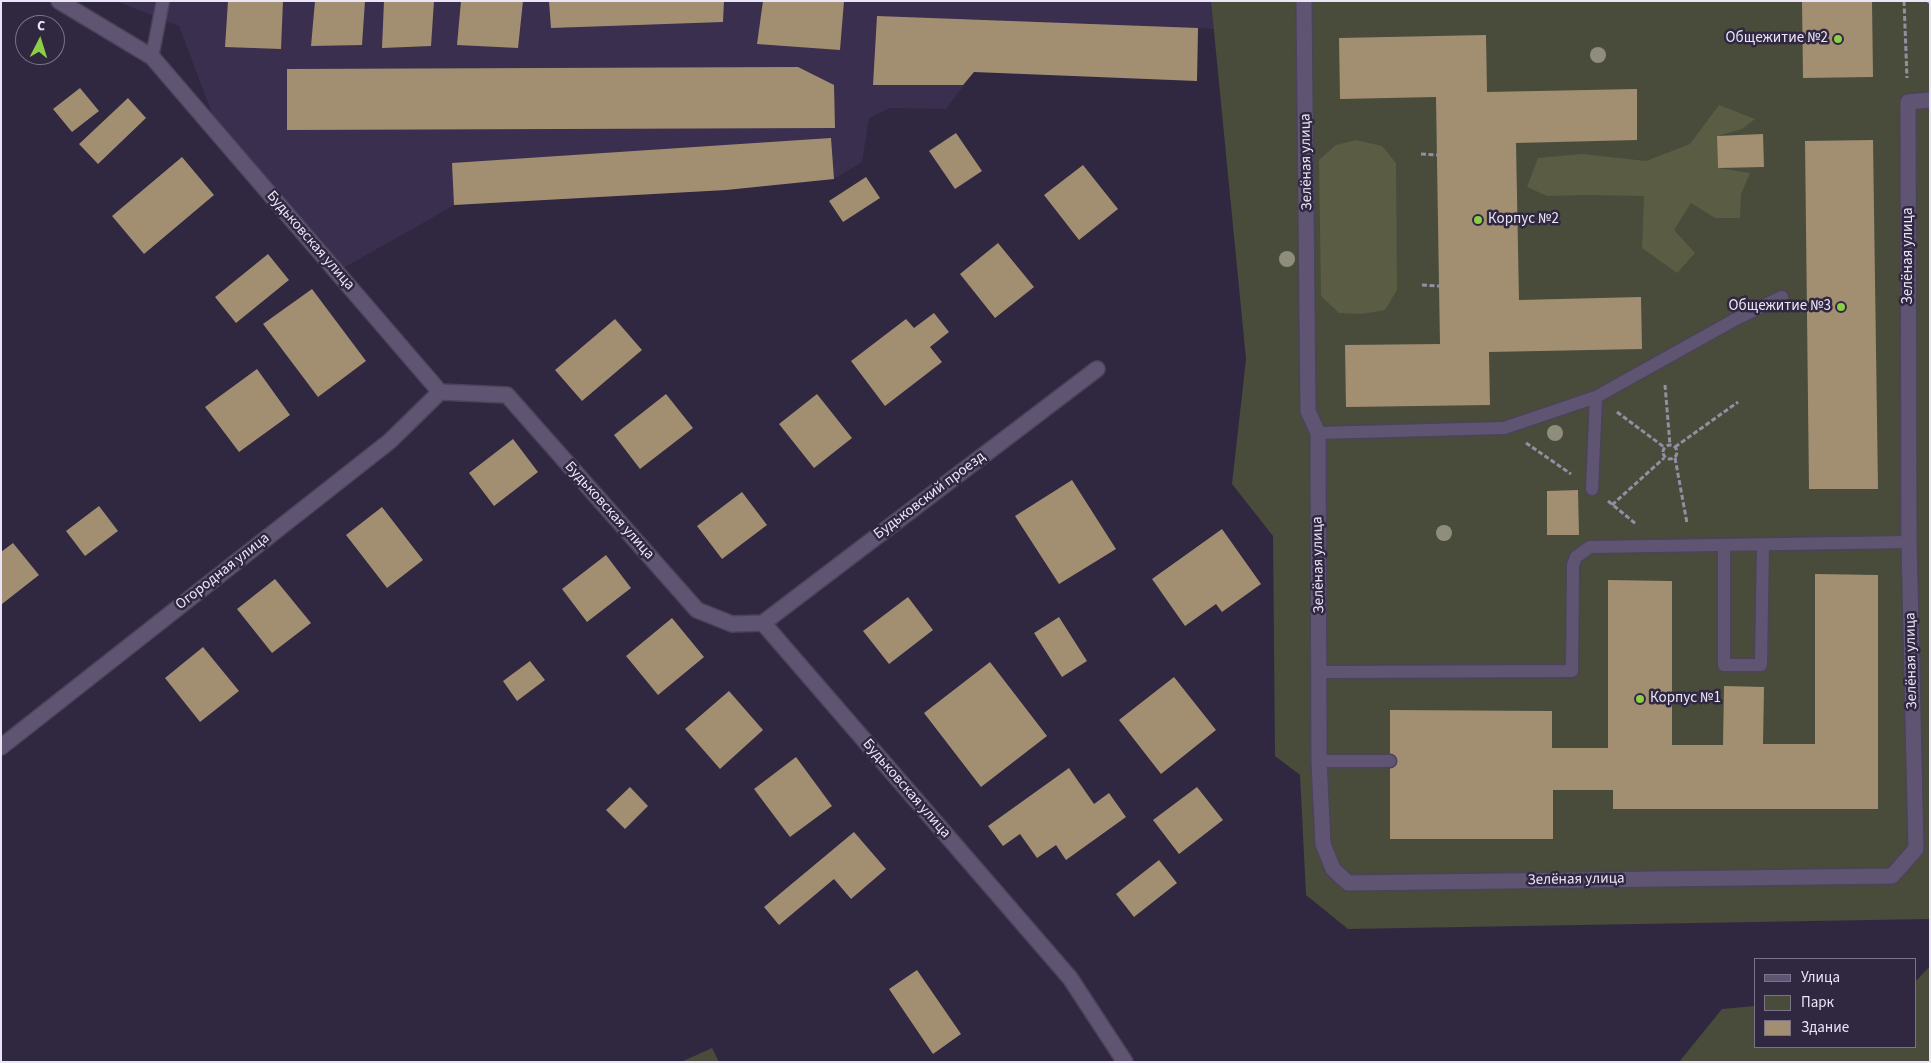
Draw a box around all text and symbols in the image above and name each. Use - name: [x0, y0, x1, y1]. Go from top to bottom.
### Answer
- north arrow: [15, 15, 65, 65]
- text: С: [36, 16, 46, 36]
- place label: Общежитие №2: [1726, 30, 1828, 48]
- marker: Общежитие №2: [1832, 33, 1844, 45]
- street label: Зелёная улица: [1297, 113, 1317, 211]
- street label: Будьковская улица: [262, 188, 358, 294]
- street label: Зелёная улица: [1900, 207, 1918, 305]
- place label: Корпус №2: [1488, 211, 1559, 229]
- marker: Корпус №2: [1472, 214, 1484, 226]
- place label: Общежитие №3: [1729, 298, 1831, 316]
- marker: Общежитие №3: [1835, 301, 1847, 313]
- street label: Будьковский проезд: [871, 448, 989, 544]
- street label: Будьковская улица: [560, 458, 658, 564]
- street label: Зелёная улица: [1309, 516, 1329, 614]
- street label: Огородная улица: [173, 530, 273, 614]
- street label: Зелёная улица: [1902, 612, 1922, 710]
- place label: Корпус №1: [1650, 690, 1721, 708]
- marker: Корпус №1: [1634, 693, 1646, 705]
- street label: Будьковская улица: [858, 736, 954, 842]
- street label: Зелёная улица: [1527, 870, 1625, 890]
- legend: [1754, 958, 1916, 1048]
- text: Улица: [1801, 967, 1840, 988]
- text: Парк: [1801, 992, 1834, 1013]
- text: Здание: [1801, 1017, 1849, 1038]

